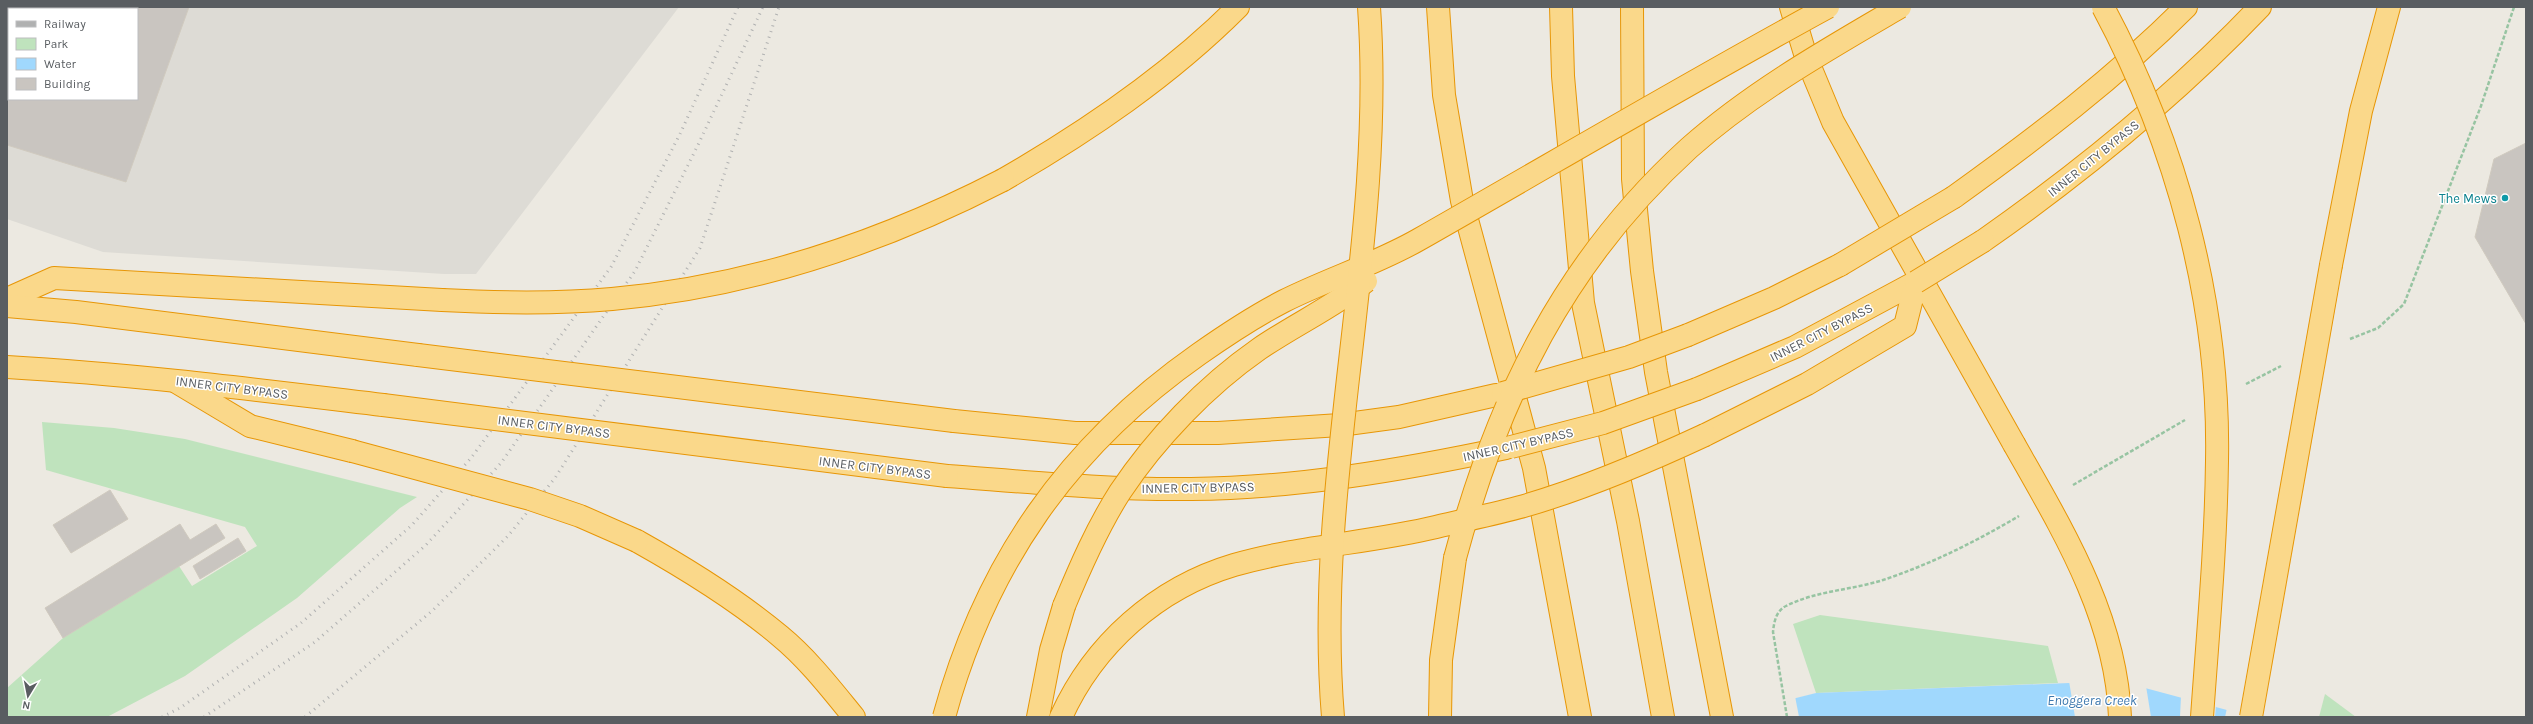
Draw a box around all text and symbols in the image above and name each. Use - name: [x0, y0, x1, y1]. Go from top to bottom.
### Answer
- legend: [8, 8, 138, 100]
- text: Railway: [44, 17, 86, 31]
- text: Park: [44, 37, 69, 51]
- text: Water: [44, 57, 77, 71]
- text: Building: [44, 77, 91, 91]
- street label: INNER CITY BYPASS: [2045, 117, 2142, 200]
- place label: The Mews: [2439, 191, 2497, 206]
- marker: The Mews: [2500, 193, 2510, 203]
- street label: INNER CITY BYPASS: [1767, 300, 1875, 365]
- street label: INNER CITY BYPASS: [175, 373, 289, 402]
- street label: INNER CITY BYPASS: [497, 412, 611, 441]
- street label: INNER CITY BYPASS: [1461, 424, 1575, 465]
- street label: INNER CITY BYPASS: [818, 453, 932, 482]
- street label: INNER CITY BYPASS: [1141, 479, 1255, 496]
- north arrow: [8, 676, 48, 716]
- water label: Enoggera Creek: [2047, 692, 2138, 709]
- text: N: [21, 698, 31, 712]

